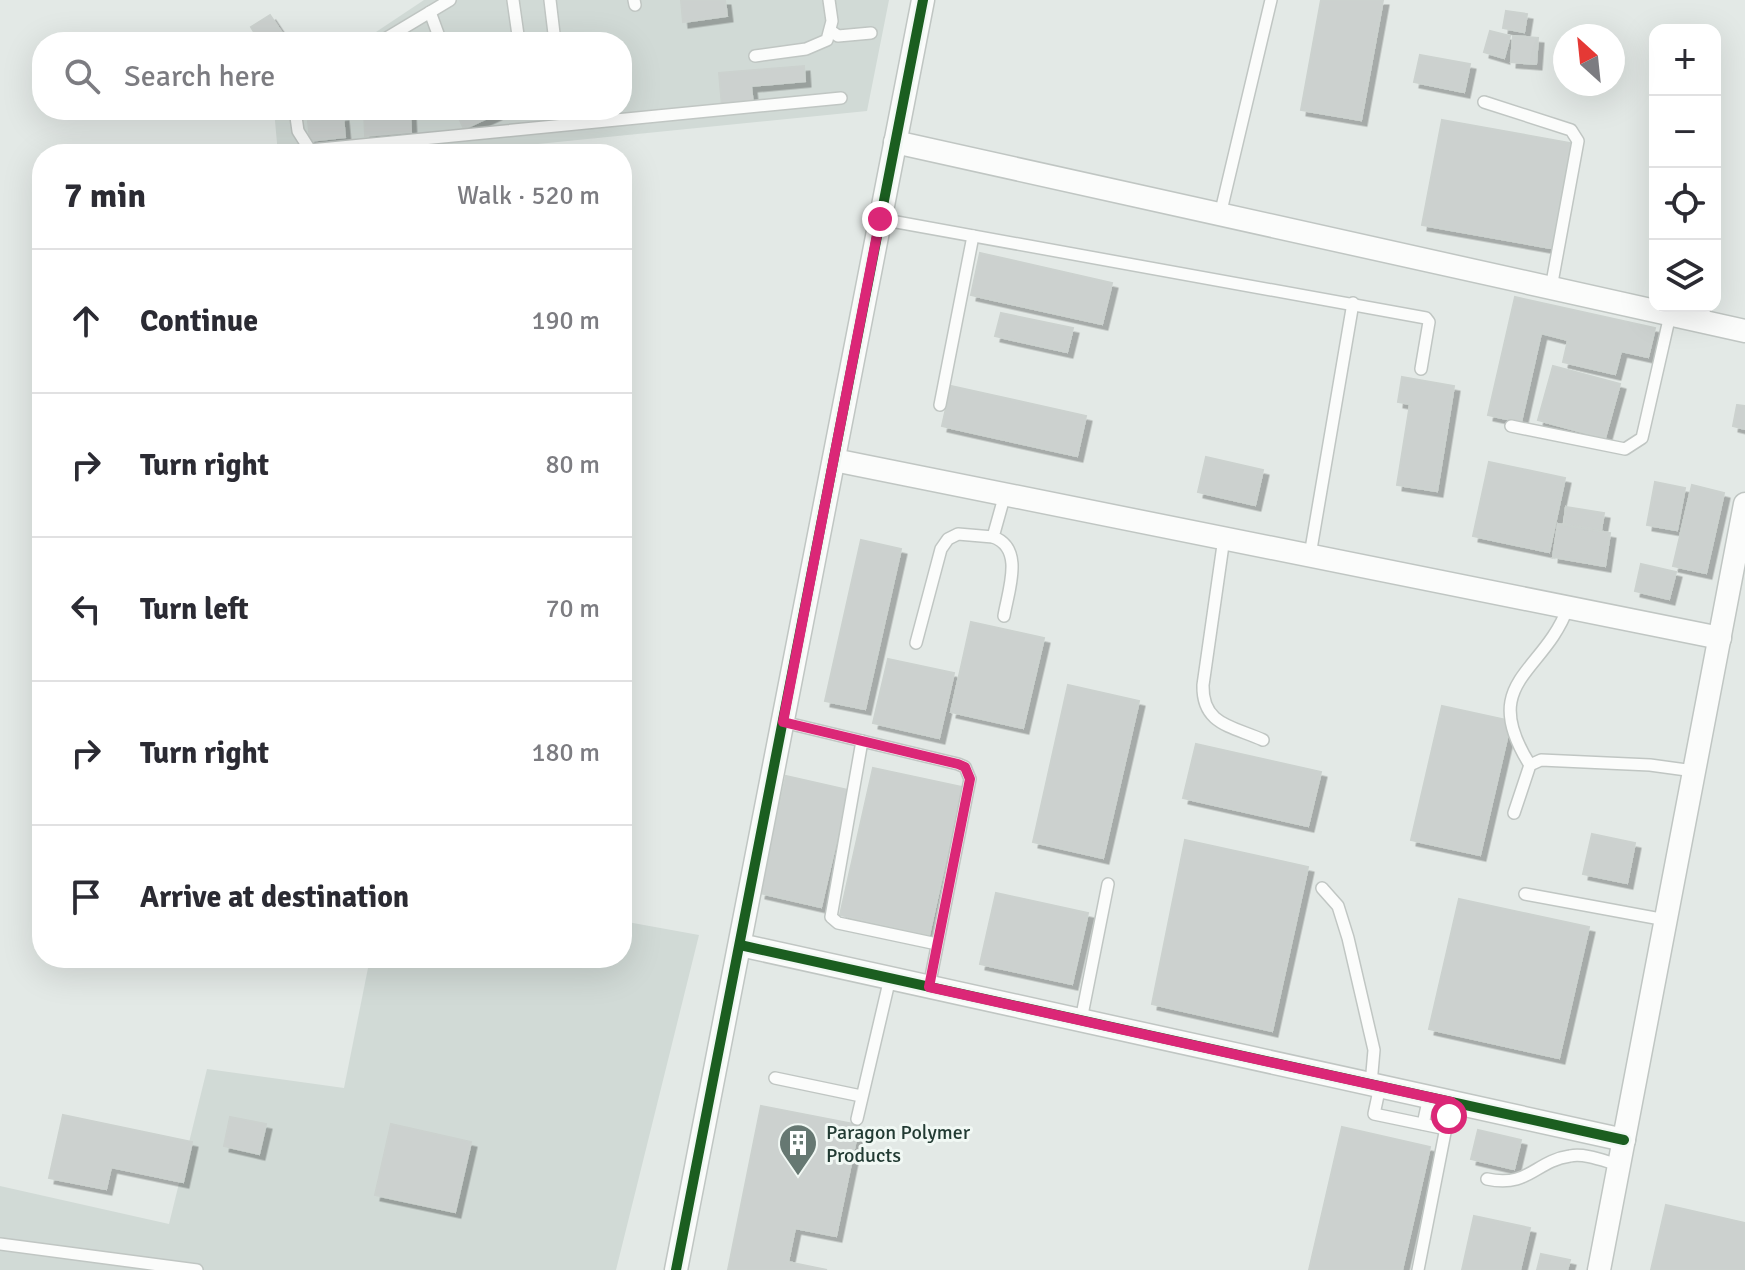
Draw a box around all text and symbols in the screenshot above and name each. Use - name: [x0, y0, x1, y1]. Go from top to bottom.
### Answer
- north arrow: [1553, 24, 1625, 96]
- map controls: [1649, 24, 1721, 312]
- button: +: [1649, 24, 1721, 96]
- search box: [32, 32, 632, 120]
- icon: search: [60, 54, 104, 98]
- text: Search here: [124, 58, 275, 95]
- button: −: [1649, 96, 1721, 168]
- button: locate: [1649, 168, 1721, 240]
- text: 7 min: [64, 175, 146, 217]
- text: Walk · 520 m: [457, 180, 600, 212]
- route end: [862, 201, 898, 237]
- button: layers: [1649, 240, 1721, 312]
- icon: ahead: [64, 299, 108, 343]
- text: Continue: [140, 303, 258, 340]
- text: 190 m: [531, 305, 600, 337]
- icon: right: [64, 443, 108, 487]
- text: Turn right: [140, 447, 269, 484]
- text: 80 m: [545, 449, 600, 481]
- icon: left: [64, 587, 108, 631]
- text: Turn left: [140, 591, 249, 628]
- text: 70 m: [545, 593, 600, 625]
- icon: right: [64, 731, 108, 775]
- text: Turn right: [140, 735, 269, 772]
- text: 180 m: [531, 737, 600, 769]
- icon: arrive: [64, 875, 108, 919]
- text: Arrive at destination: [140, 879, 409, 916]
- route start: [1431, 1098, 1467, 1134]
- place label: Paragon Polymer Products: [826, 1120, 971, 1168]
- building icon: Paragon Polymer Products: [777, 1122, 819, 1177]

